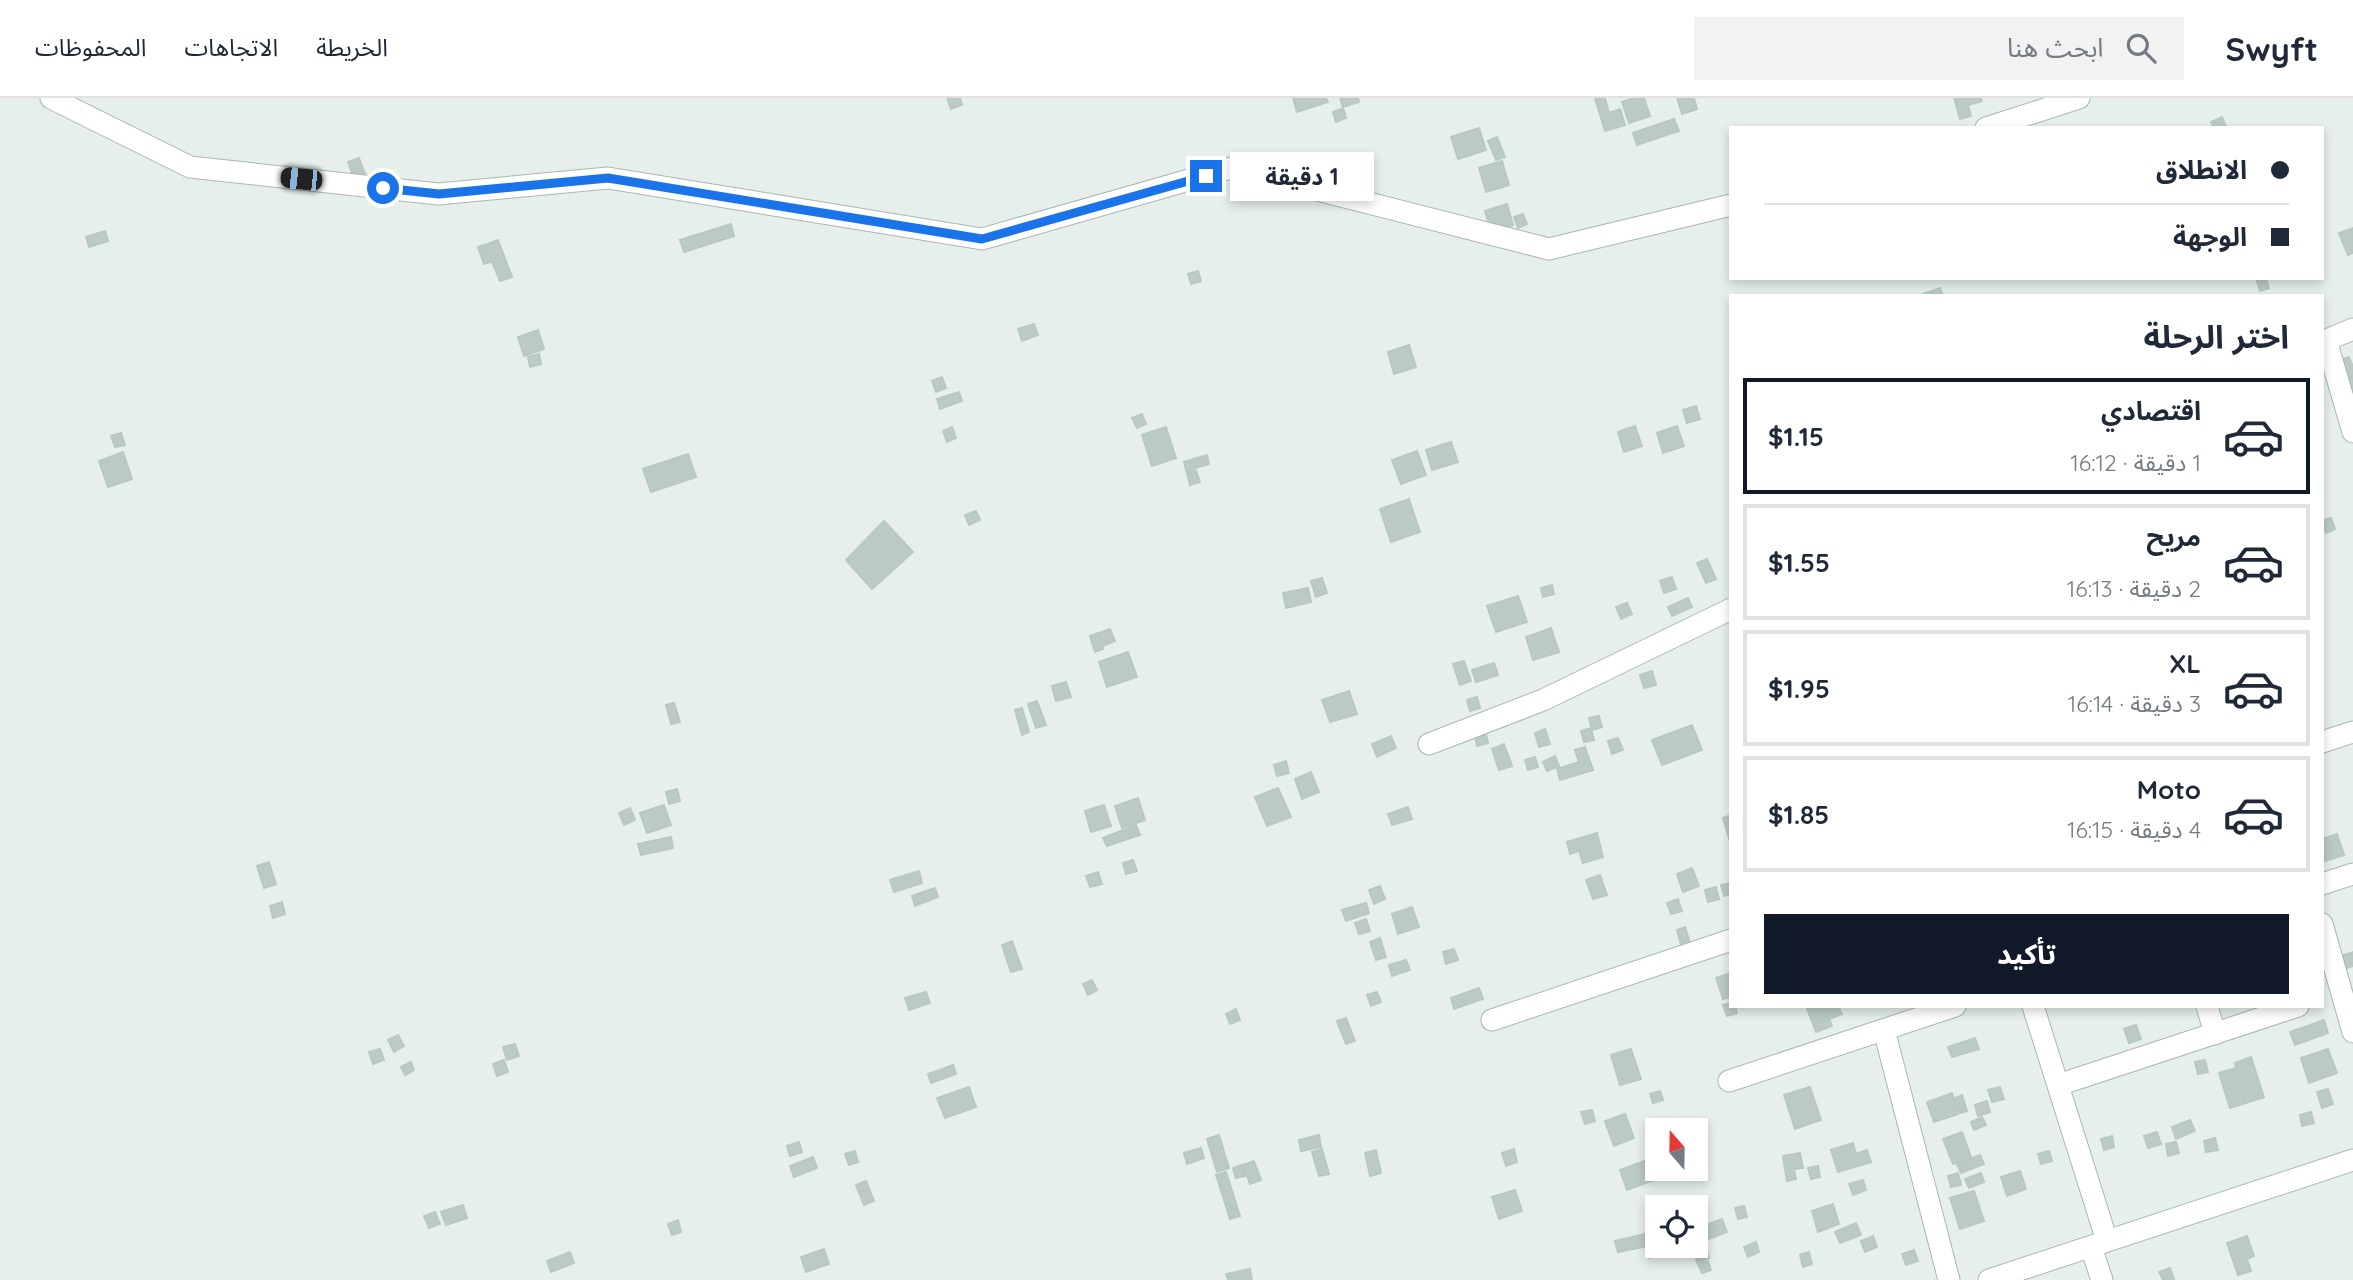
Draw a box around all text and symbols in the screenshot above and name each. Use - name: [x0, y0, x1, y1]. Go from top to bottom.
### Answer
- search box: [1694, 17, 2184, 80]
- text: Swyft: [2226, 28, 2318, 69]
- icon: search: [2122, 29, 2160, 67]
- text: ابحث هنا: [2007, 31, 2104, 64]
- text: المحفوظات: [35, 32, 146, 62]
- text: الاتجاهات: [184, 32, 278, 62]
- text: الخريطة: [316, 32, 388, 62]
- callout: 1 دقيقة: [1230, 152, 1374, 200]
- text: الانطلاق: [2156, 153, 2247, 186]
- route end: [1190, 160, 1222, 192]
- text: 1 دقيقة: [1265, 162, 1339, 191]
- car: [280, 166, 323, 192]
- route start: [367, 172, 399, 204]
- text: الوجهة: [2173, 220, 2247, 253]
- text: اختر الرحلة: [2143, 316, 2289, 356]
- text: اقتصادي: [2101, 394, 2201, 427]
- icon: car: [2222, 405, 2285, 468]
- text: $1.15: [1768, 420, 1824, 453]
- text: 1 دقيقة · 16:12: [2070, 448, 2201, 477]
- text: مريح: [2146, 520, 2201, 553]
- icon: car: [2222, 531, 2285, 594]
- text: $1.55: [1768, 546, 1830, 579]
- text: 2 دقيقة · 16:13: [2067, 574, 2201, 603]
- text: XL: [2169, 647, 2201, 680]
- icon: car: [2222, 657, 2285, 720]
- text: $1.95: [1768, 672, 1830, 705]
- text: 3 دقيقة · 16:14: [2068, 689, 2201, 718]
- text: Moto: [2137, 773, 2201, 806]
- icon: car: [2222, 783, 2285, 846]
- text: $1.85: [1768, 798, 1829, 831]
- text: 4 دقيقة · 16:15: [2067, 815, 2201, 844]
- button: تأكيد: [1764, 914, 2289, 994]
- north arrow: [1645, 1118, 1708, 1181]
- map controls: [1645, 1118, 1708, 1258]
- button: locate: [1645, 1195, 1708, 1258]

